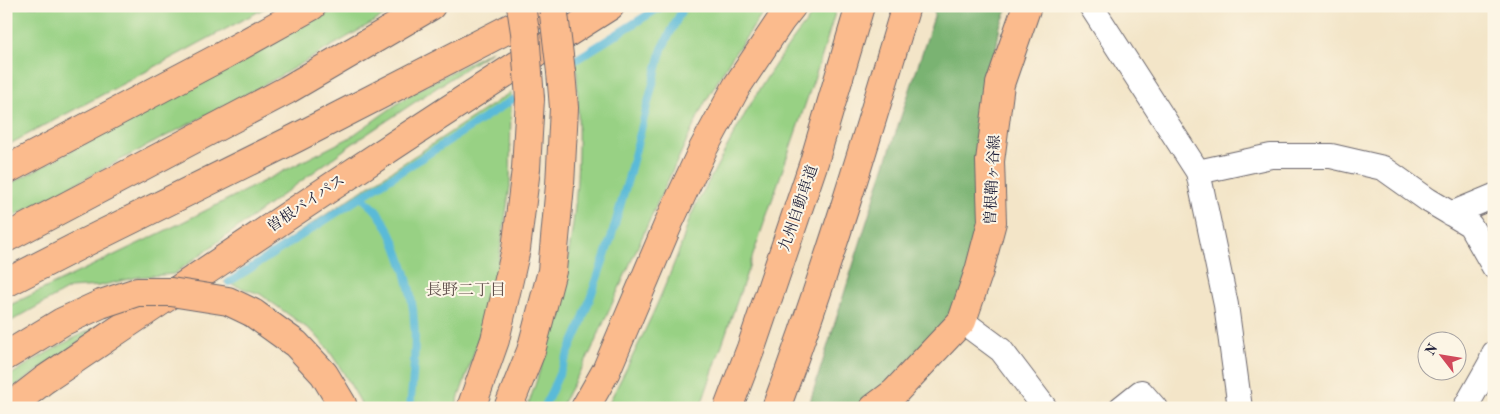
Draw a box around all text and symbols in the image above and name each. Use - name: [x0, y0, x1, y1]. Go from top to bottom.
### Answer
- street label: 曽根鞘ヶ谷線: [982, 135, 1003, 225]
- street label: 九州自動車道: [776, 163, 821, 253]
- street label: 曽根バイパス: [264, 171, 348, 236]
- district label: 長野二丁目: [426, 281, 506, 299]
- north arrow: [1418, 332, 1468, 382]
- text: N: [1423, 341, 1441, 358]

